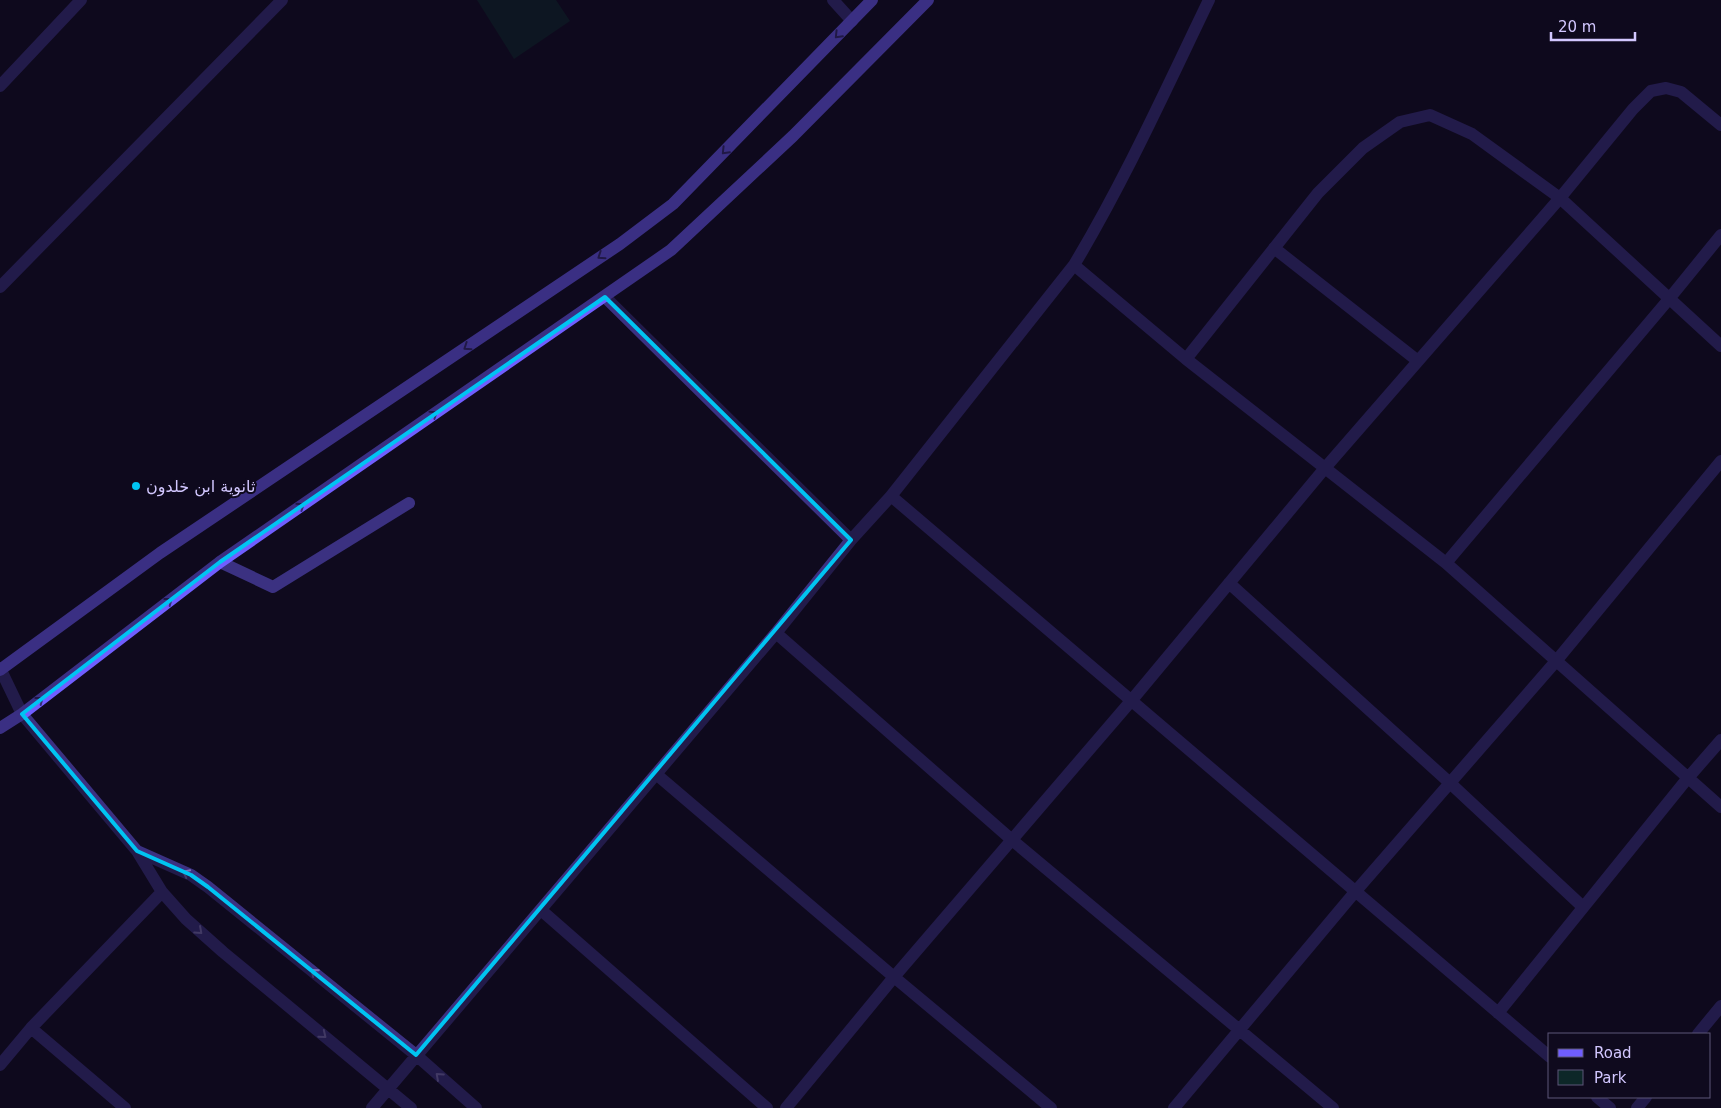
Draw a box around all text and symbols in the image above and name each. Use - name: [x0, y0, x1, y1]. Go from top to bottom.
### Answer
- scale bar: [1551, 10, 1635, 42]
- text: 20 m: [1558, 18, 1596, 36]
- one-way arrow: [835, 29, 844, 38]
- one-way arrow: [722, 145, 731, 154]
- one-way arrow: [598, 250, 607, 259]
- one-way arrow: [463, 341, 472, 350]
- one-way arrow: [429, 411, 438, 420]
- place label: ثانوية ابن خلدون: [146, 477, 255, 497]
- marker: ثانوية ابن خلدون: [130, 480, 142, 492]
- one-way arrow: [295, 503, 304, 512]
- one-way arrow: [163, 598, 173, 607]
- one-way arrow: [34, 697, 44, 706]
- one-way arrow: [182, 869, 191, 879]
- one-way arrow: [193, 925, 202, 934]
- one-way arrow: [311, 970, 320, 978]
- one-way arrow: [318, 1029, 327, 1038]
- legend: [1548, 1033, 1711, 1098]
- text: Road: [1594, 1044, 1632, 1062]
- text: Park: [1594, 1069, 1627, 1087]
- one-way arrow: [436, 1072, 445, 1081]

